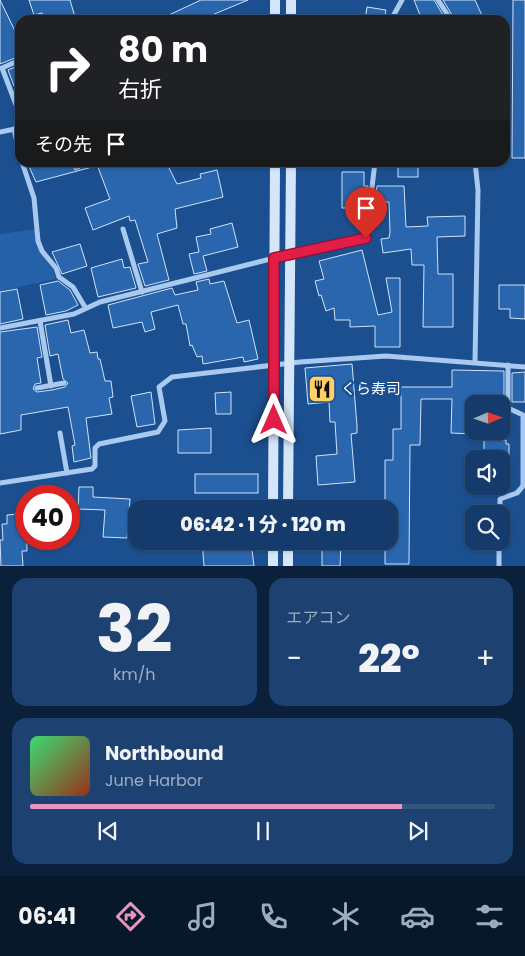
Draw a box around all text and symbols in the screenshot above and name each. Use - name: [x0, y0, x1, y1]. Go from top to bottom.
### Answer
- text: 80 m: [118, 25, 208, 74]
- icon: right: [35, 35, 100, 100]
- text: 右折: [118, 74, 162, 105]
- icon: arrive: [102, 130, 130, 158]
- text: その先: [35, 131, 92, 158]
- pin: [345, 187, 387, 238]
- icon: arrive: [352, 194, 380, 222]
- restaurant icon: くら寿司: [307, 374, 337, 404]
- place label: くら寿司: [341, 378, 401, 399]
- position arrow: [247, 393, 299, 445]
- north arrow: [465, 395, 510, 440]
- map controls: [465, 395, 510, 550]
- button: sound: [465, 450, 510, 495]
- speed limit sign: 40: [15, 485, 80, 550]
- button: search: [465, 505, 510, 550]
- text: 06:42 · 1 分 · 120 m: [180, 511, 346, 538]
- text: 32: [96, 584, 172, 675]
- text: エアコン: [287, 606, 351, 629]
- text: 22°: [358, 632, 420, 685]
- text: −: [287, 639, 302, 678]
- text: +: [476, 639, 495, 678]
- text: km/h: [113, 663, 156, 686]
- text: Northbound: [105, 740, 224, 767]
- text: June Harbor: [105, 769, 203, 792]
- icon: previous: [94, 817, 122, 845]
- icon: pause: [249, 817, 277, 845]
- icon: next: [404, 817, 432, 845]
- icon: directions: [113, 899, 148, 934]
- icon: music: [185, 899, 220, 934]
- icon: phone: [256, 899, 291, 934]
- icon: climate: [328, 899, 363, 934]
- icon: car: [400, 899, 435, 934]
- icon: filters: [472, 899, 507, 934]
- text: 06:41: [18, 901, 76, 932]

